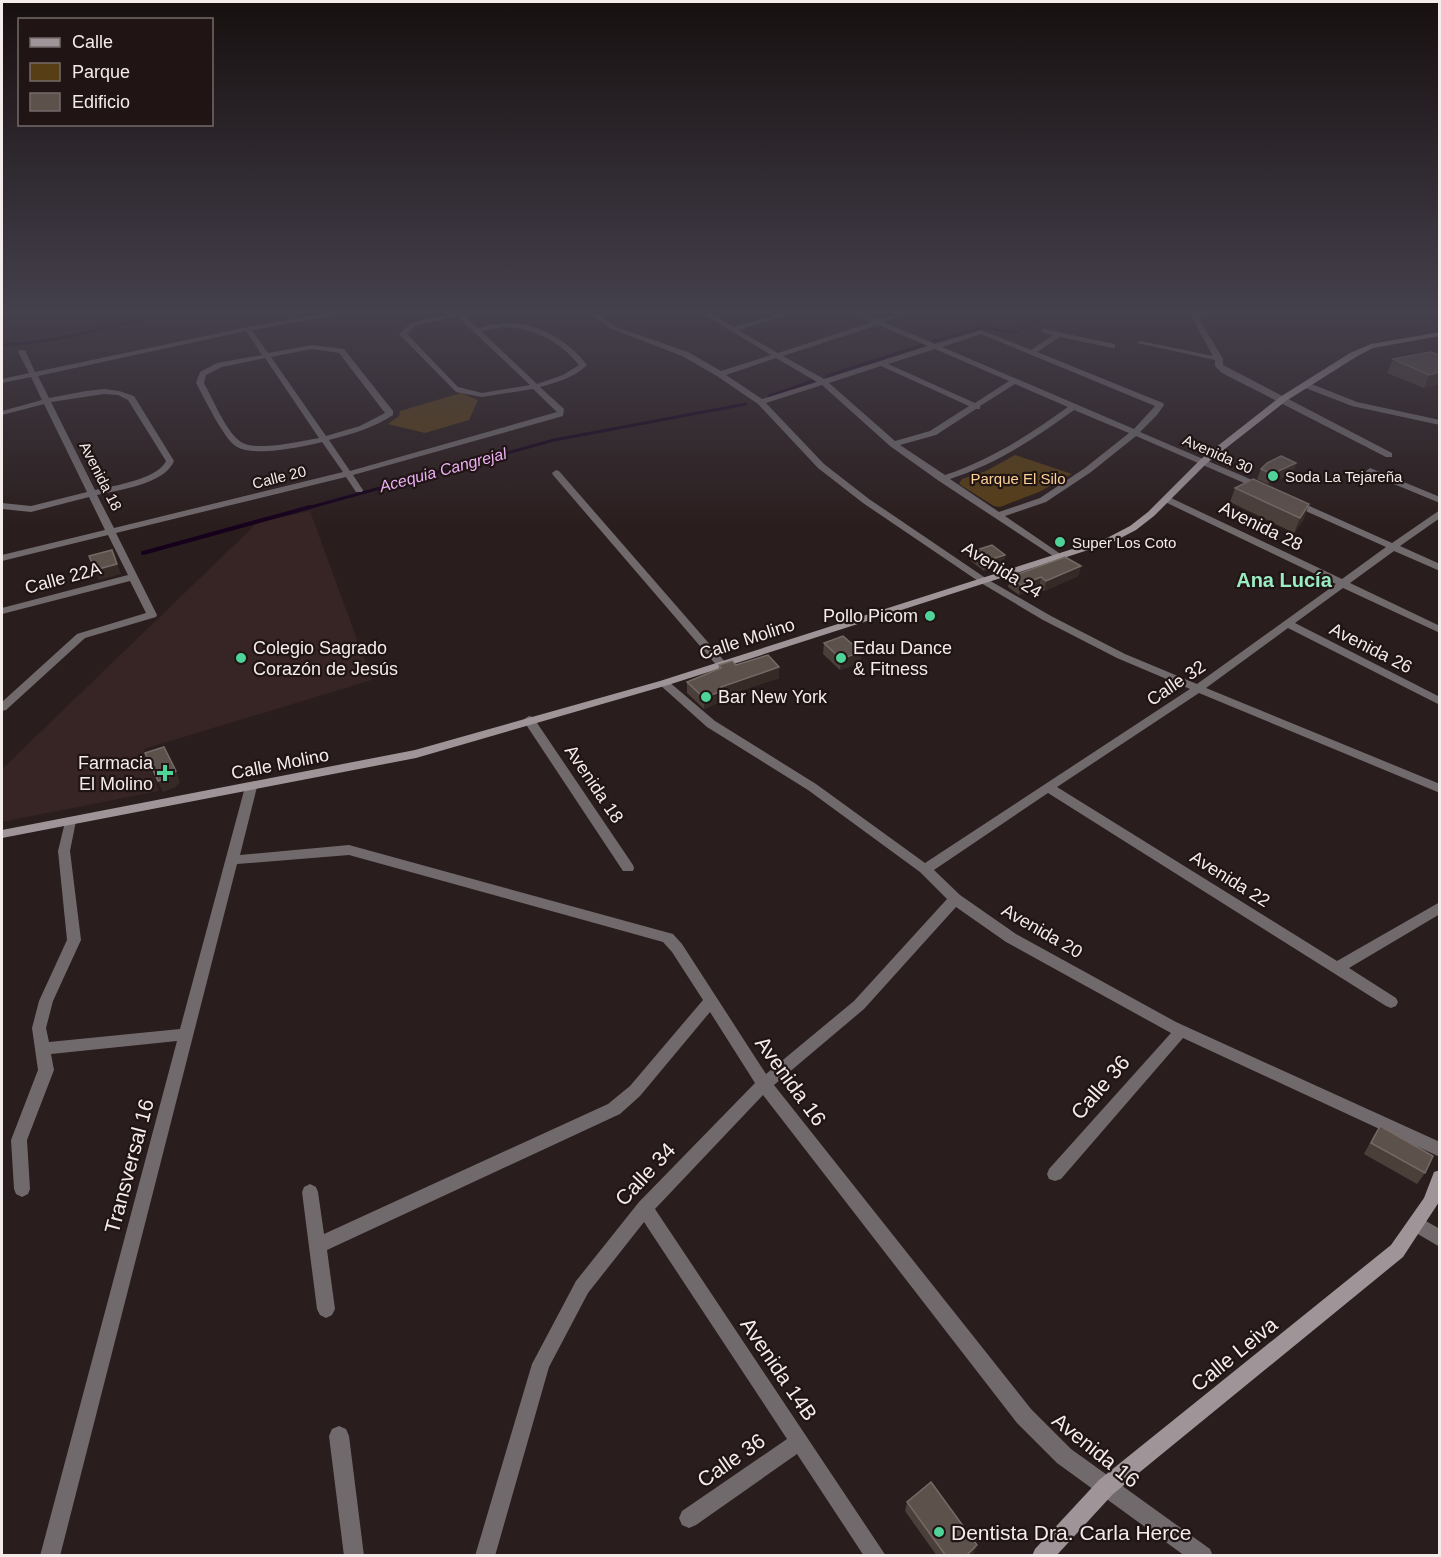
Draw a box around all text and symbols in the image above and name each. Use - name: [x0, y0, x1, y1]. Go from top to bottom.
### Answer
- legend: [18, 18, 213, 126]
- text: Calle: [72, 32, 113, 52]
- text: Parque: [72, 62, 130, 82]
- text: Edificio: [72, 92, 130, 112]
- street label: Avenida 30: [1180, 431, 1256, 477]
- street label: Avenida 18: [76, 439, 126, 513]
- water label: Acequia Cangrejal: [377, 445, 509, 495]
- street label: Calle 20: [250, 462, 308, 492]
- place label: Soda La Tejareña: [1285, 468, 1403, 485]
- marker: Soda La Tejareña: [1266, 469, 1280, 483]
- park label: Parque El Silo: [970, 470, 1066, 487]
- street label: Avenida 28: [1216, 497, 1306, 555]
- place label: Super Los Coto: [1072, 534, 1176, 551]
- marker: Super Los Coto: [1053, 535, 1067, 549]
- street label: Avenida 24: [959, 538, 1045, 602]
- street label: Calle 22A: [23, 558, 103, 598]
- district label: Ana Lucía: [1236, 569, 1333, 591]
- place label: Pollo Picom: [823, 606, 918, 626]
- marker: Pollo Picom: [923, 609, 937, 623]
- street label: Calle Molino: [697, 614, 797, 664]
- street label: Avenida 26: [1326, 619, 1416, 677]
- place label: Colegio Sagrado Corazón de Jesús: [253, 638, 398, 679]
- place label: Edau Dance & Fitness: [853, 638, 952, 679]
- marker: Colegio Sagrado Corazón de Jesús: [234, 651, 248, 665]
- marker: Edau Dance & Fitness: [834, 651, 848, 665]
- street label: Calle 32: [1143, 656, 1209, 710]
- place label: Bar New York: [718, 687, 828, 707]
- marker: Bar New York: [699, 690, 713, 704]
- street label: Avenida 18: [561, 741, 627, 827]
- street label: Calle Molino: [229, 745, 331, 783]
- place label: Farmacia El Molino: [78, 753, 154, 794]
- marker: Farmacia El Molino: [158, 766, 172, 780]
- street label: Avenida 22: [1187, 847, 1273, 911]
- street label: Avenida 20: [998, 900, 1086, 962]
- street label: Avenida 16: [751, 1032, 831, 1130]
- street label: Calle 36: [1066, 1050, 1134, 1124]
- street label: Transversal 16: [100, 1096, 158, 1236]
- street label: Calle 34: [610, 1138, 680, 1210]
- street label: Calle Leiva: [1186, 1312, 1282, 1396]
- street label: Avenida 14B: [736, 1313, 822, 1425]
- street label: Avenida 16: [1048, 1408, 1144, 1492]
- street label: Calle 36: [693, 1428, 769, 1492]
- place label: Dentista Dra. Carla Herce: [951, 1521, 1191, 1544]
- marker: Dentista Dra. Carla Herce: [932, 1525, 946, 1539]

